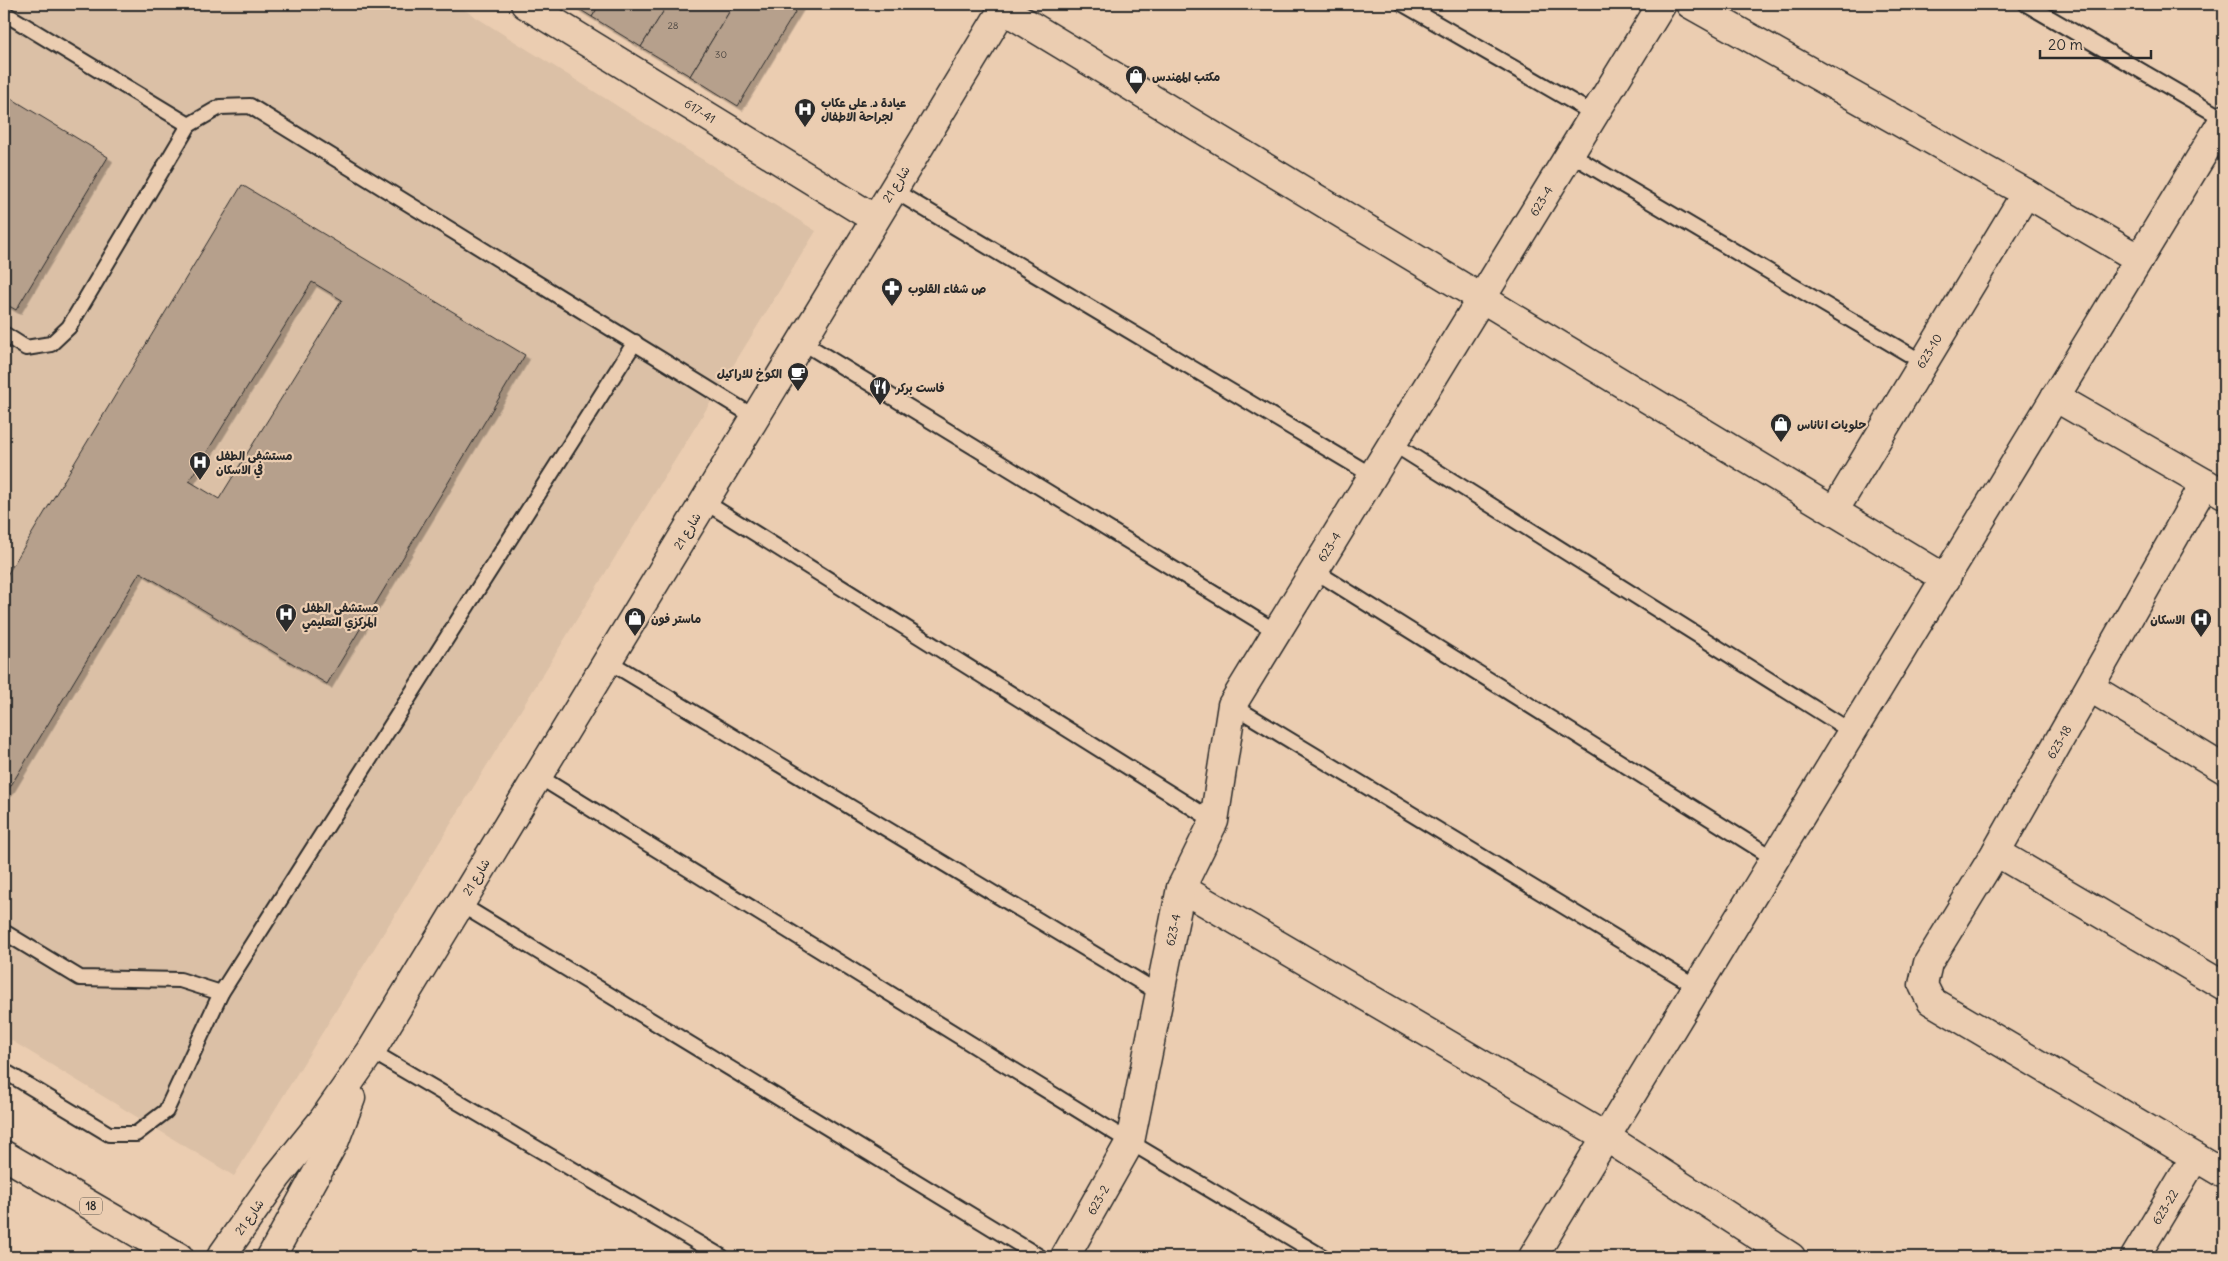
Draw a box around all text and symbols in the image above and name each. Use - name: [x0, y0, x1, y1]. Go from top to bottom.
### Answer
- house number: 28: [667, 19, 679, 32]
- scale bar: [2040, 28, 2152, 60]
- text: 20 m: [2048, 35, 2083, 54]
- house number: 30: [715, 48, 727, 61]
- shop icon: مكتب المهندس: [1124, 64, 1148, 95]
- place label: مكتب المهندس: [1152, 69, 1220, 84]
- place label: عيادة د. علي عكاب لجراحة الاطفال: [821, 95, 907, 124]
- street label: 617-41: [682, 96, 718, 126]
- hospital icon: عيادة د. علي عكاب لجراحة الاطفال: [793, 97, 817, 128]
- street label: شارع 21: [879, 163, 915, 206]
- street label: 623-4: [1526, 183, 1556, 219]
- pharmacy icon: ص شفاء القلوب: [880, 276, 904, 307]
- place label: ص شفاء القلوب: [908, 281, 986, 297]
- street label: 623-10: [1913, 331, 1945, 371]
- cafe icon: الكوخ للاراكيل: [786, 361, 810, 392]
- place label: الكوخ للاراكيل: [717, 366, 782, 382]
- restaurant icon: فاست بركر: [868, 375, 892, 406]
- place label: فاست بركر: [895, 380, 945, 395]
- shop icon: حلويات اناناس: [1769, 412, 1793, 443]
- place label: حلويات اناناس: [1797, 417, 1866, 433]
- place label: مستشفى الطفل في الاسكان: [216, 448, 293, 479]
- hospital icon: مستشفى الطفل في الاسكان: [188, 450, 212, 481]
- street label: شارع 21: [670, 510, 705, 553]
- street label: 623-4: [1314, 529, 1344, 565]
- place label: مستشفى الطفل المركزي التعليمي: [302, 600, 379, 633]
- hospital icon: مستشفى الطفل المركزي التعليمي: [274, 602, 298, 633]
- shop icon: ماستر فون: [623, 606, 647, 637]
- hospital icon: الاسكان: [2189, 607, 2213, 638]
- place label: ماستر فون: [651, 611, 701, 627]
- place label: الاسكان: [2150, 612, 2185, 627]
- street label: 623-18: [2043, 722, 2075, 762]
- street label: شارع 21: [459, 856, 494, 899]
- street label: 623-4: [1162, 913, 1184, 947]
- street label: 623-2: [1084, 1182, 1112, 1218]
- street label: 623-22: [2149, 1186, 2181, 1227]
- street label: شارع 21: [231, 1196, 268, 1239]
- road number: 18: [80, 1198, 102, 1214]

